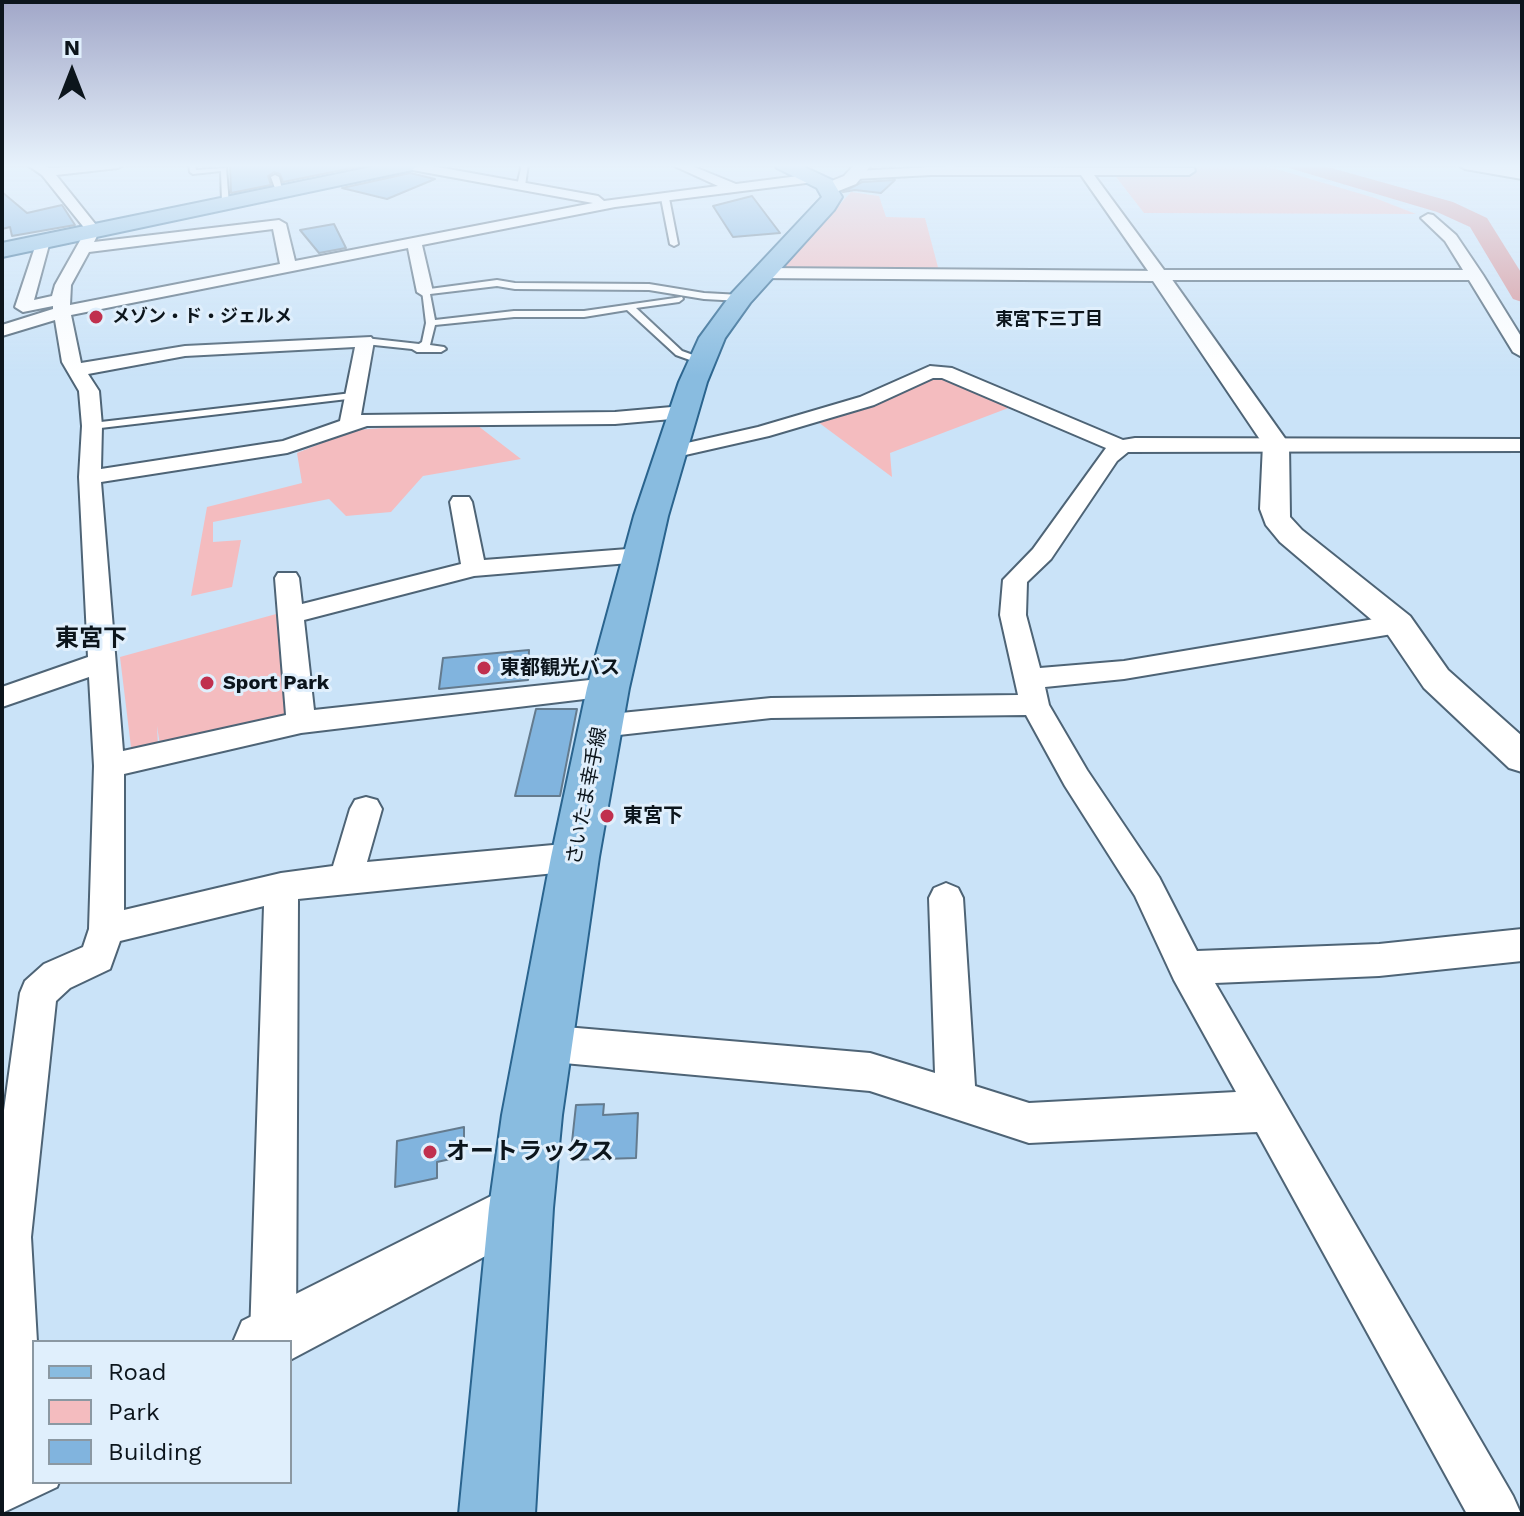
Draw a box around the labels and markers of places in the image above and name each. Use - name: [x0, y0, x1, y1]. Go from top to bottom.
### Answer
- place label: メゾン・ド・ジェルメ: [112, 306, 292, 328]
- marker: メゾン・ド・ジェルメ: [87, 308, 105, 326]
- place label: 東都観光バス: [500, 656, 620, 680]
- marker: 東都観光バス: [475, 659, 493, 677]
- place label: Sport Park: [223, 671, 329, 695]
- marker: Sport Park: [198, 674, 216, 692]
- place label: 東宮下: [623, 804, 683, 828]
- marker: 東宮下: [598, 807, 616, 825]
- place label: オートラックス: [446, 1138, 614, 1166]
- marker: オートラックス: [421, 1143, 439, 1161]

